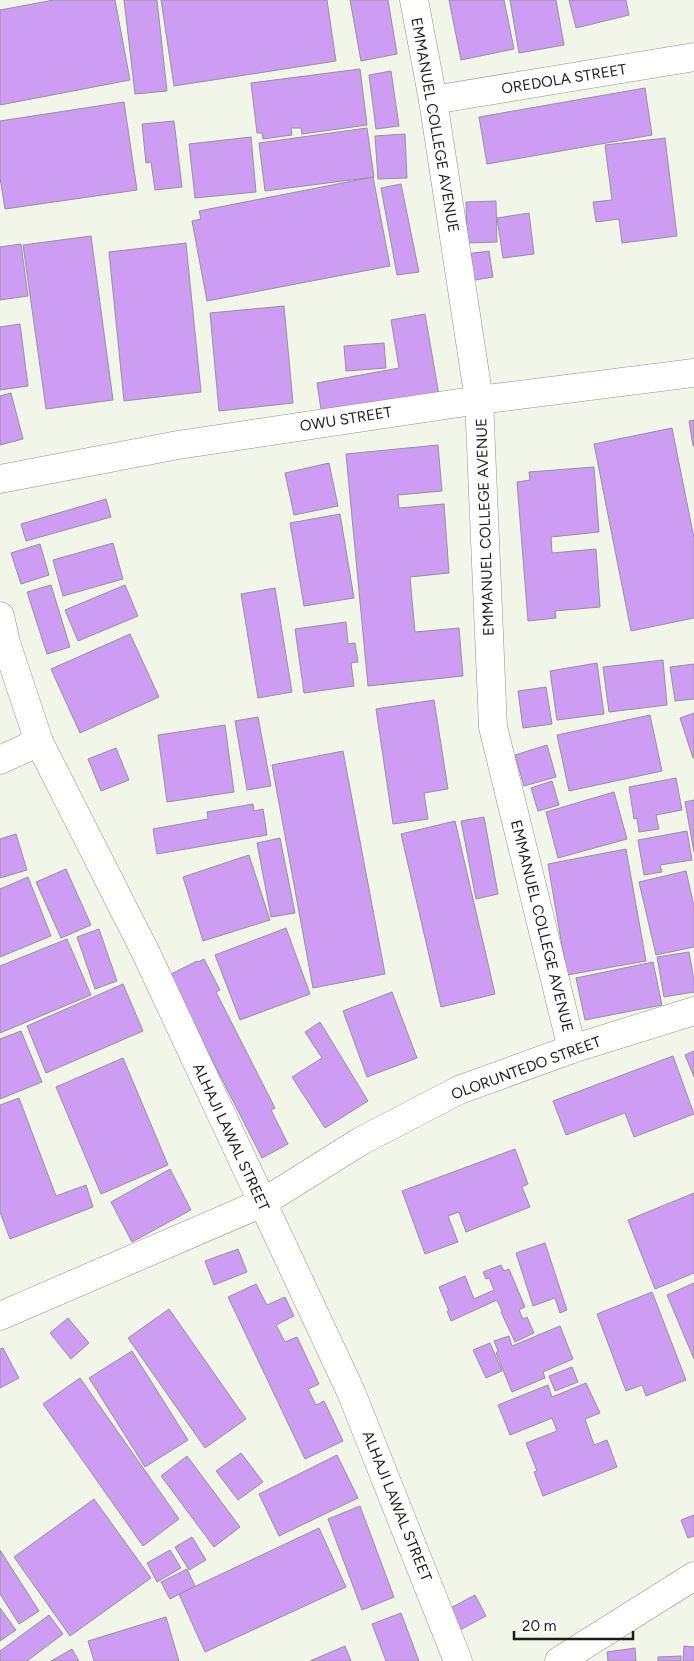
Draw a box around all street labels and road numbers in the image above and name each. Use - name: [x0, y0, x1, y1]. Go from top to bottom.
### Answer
- street label: EMMANUEL COLLEGE AVENUE: [407, 16, 463, 234]
- street label: OREDOLA STREET: [500, 60, 629, 98]
- street label: OWU STREET: [299, 403, 394, 435]
- street label: EMMANUEL COLLEGE AVENUE: [472, 418, 498, 636]
- street label: EMMANUEL COLLEGE AVENUE: [507, 818, 577, 1034]
- street label: OLORUNTEDO STREET: [449, 1032, 604, 1104]
- street label: ALHAJI LAWAL STREET: [189, 1060, 273, 1214]
- street label: ALHAJI LAWAL STREET: [359, 1428, 436, 1585]

